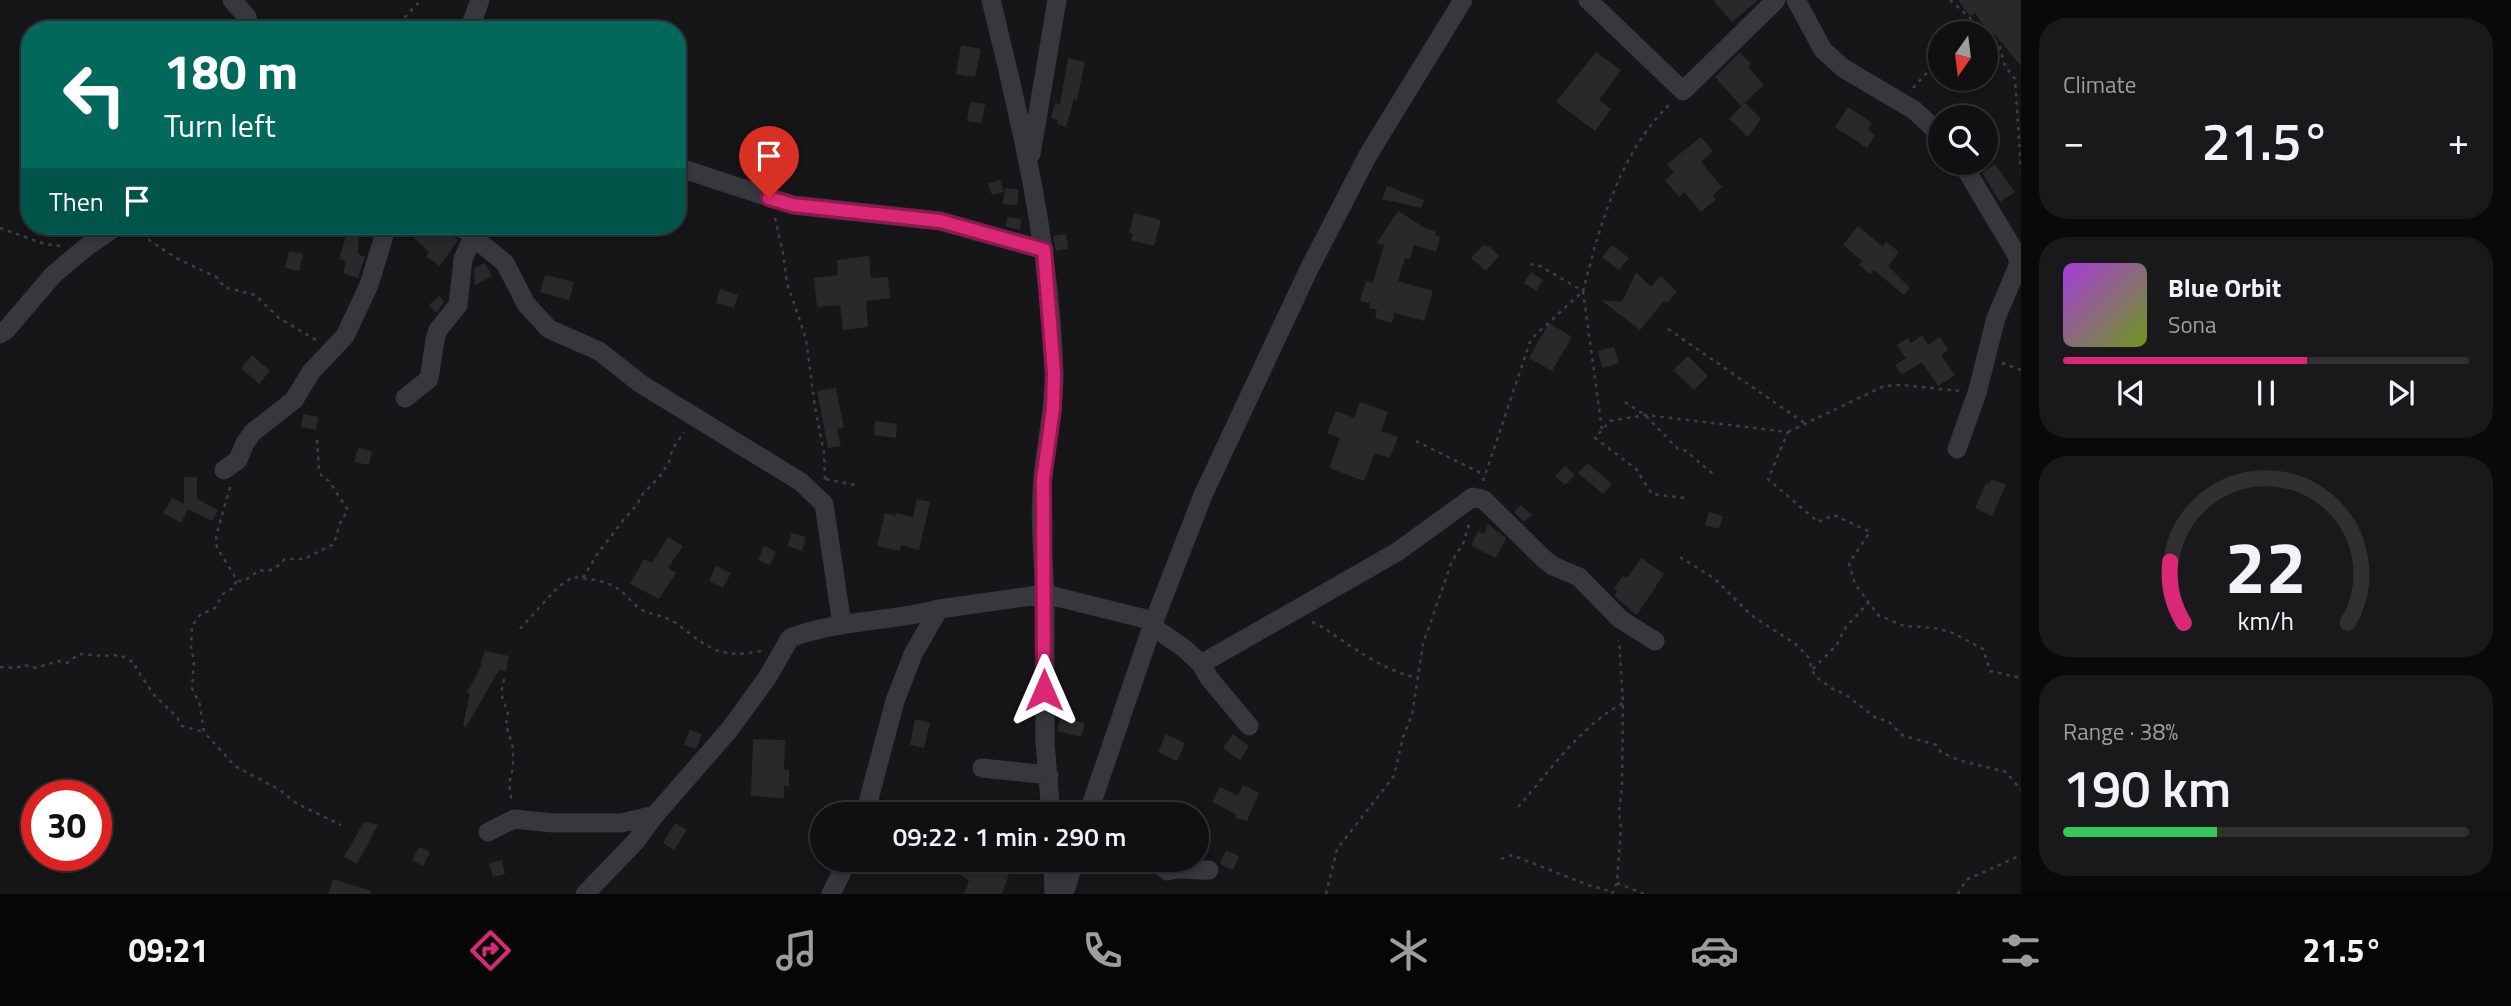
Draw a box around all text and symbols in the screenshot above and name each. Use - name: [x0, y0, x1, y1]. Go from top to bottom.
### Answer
- north arrow: [1928, 21, 1998, 91]
- map controls: [1928, 21, 1998, 175]
- text: 180 m: [164, 33, 298, 108]
- icon: left: [49, 49, 140, 140]
- text: Climate: [2063, 67, 2136, 102]
- text: Turn left: [164, 101, 276, 149]
- text: 21.5°: [2202, 101, 2330, 180]
- button: search: [1928, 105, 1998, 175]
- text: −: [2063, 112, 2084, 170]
- text: +: [2448, 112, 2469, 170]
- pin: [739, 126, 799, 198]
- icon: arrive: [750, 137, 788, 175]
- text: Then: [49, 182, 104, 221]
- icon: arrive: [118, 182, 156, 220]
- text: Blue Orbit: [2168, 268, 2281, 307]
- text: Sona: [2168, 307, 2216, 342]
- icon: previous: [2112, 374, 2150, 412]
- icon: pause: [2247, 374, 2285, 412]
- icon: next: [2382, 374, 2420, 412]
- text: 22: [2225, 511, 2307, 621]
- text: km/h: [2238, 601, 2294, 639]
- position arrow: [1007, 653, 1081, 727]
- text: Range · 38%: [2063, 714, 2178, 749]
- text: 190 km: [2063, 748, 2231, 827]
- speed limit sign: 30: [21, 780, 112, 871]
- text: 09:22 · 1 min · 290 m: [893, 817, 1126, 856]
- text: 09:21: [129, 926, 208, 974]
- icon: directions: [466, 926, 515, 975]
- icon: music: [772, 926, 821, 975]
- icon: phone: [1078, 926, 1127, 975]
- icon: climate: [1384, 926, 1433, 975]
- icon: car: [1690, 926, 1739, 975]
- icon: filters: [1996, 926, 2045, 975]
- text: 21.5°: [2303, 926, 2382, 974]

